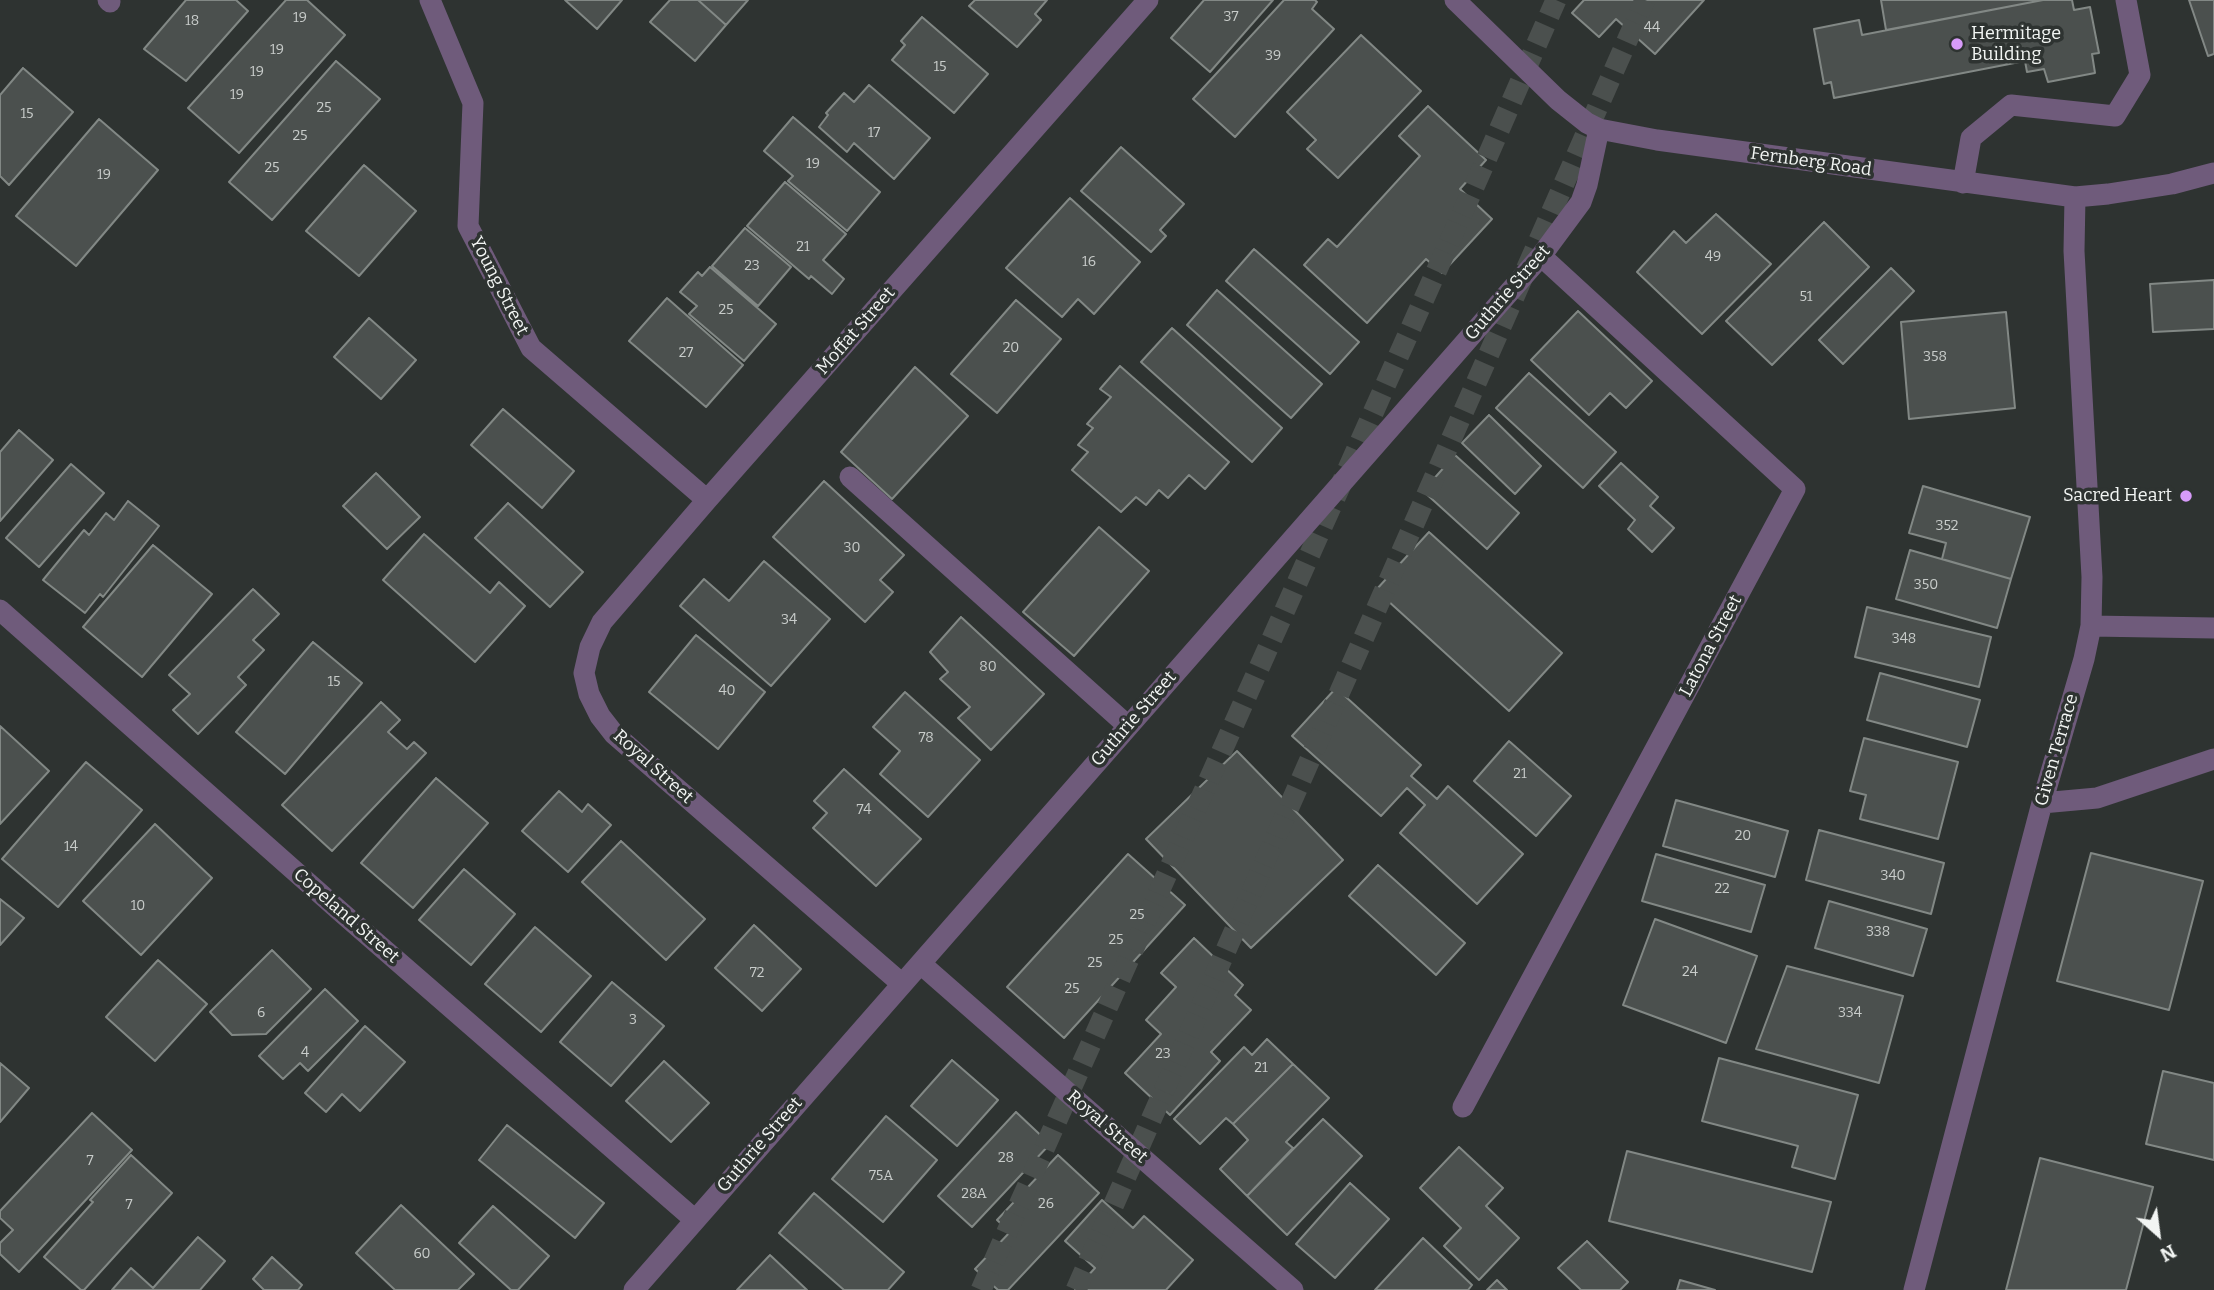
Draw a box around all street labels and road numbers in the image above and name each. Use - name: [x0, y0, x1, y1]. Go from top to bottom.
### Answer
- street label: Fernberg Road: [1749, 143, 1873, 181]
- street label: Young Street: [465, 233, 533, 339]
- street label: Guthrie Street: [1461, 241, 1555, 345]
- street label: Moffat Street: [812, 283, 900, 379]
- street label: Latona Street: [1675, 592, 1747, 700]
- street label: Guthrie Street: [1087, 667, 1181, 771]
- street label: Given Terrace: [2031, 692, 2083, 808]
- street label: Royal Street: [609, 725, 697, 809]
- street label: Copeland Street: [289, 864, 403, 968]
- street label: Royal Street: [1062, 1086, 1152, 1168]
- street label: Guthrie Street: [713, 1093, 807, 1197]

